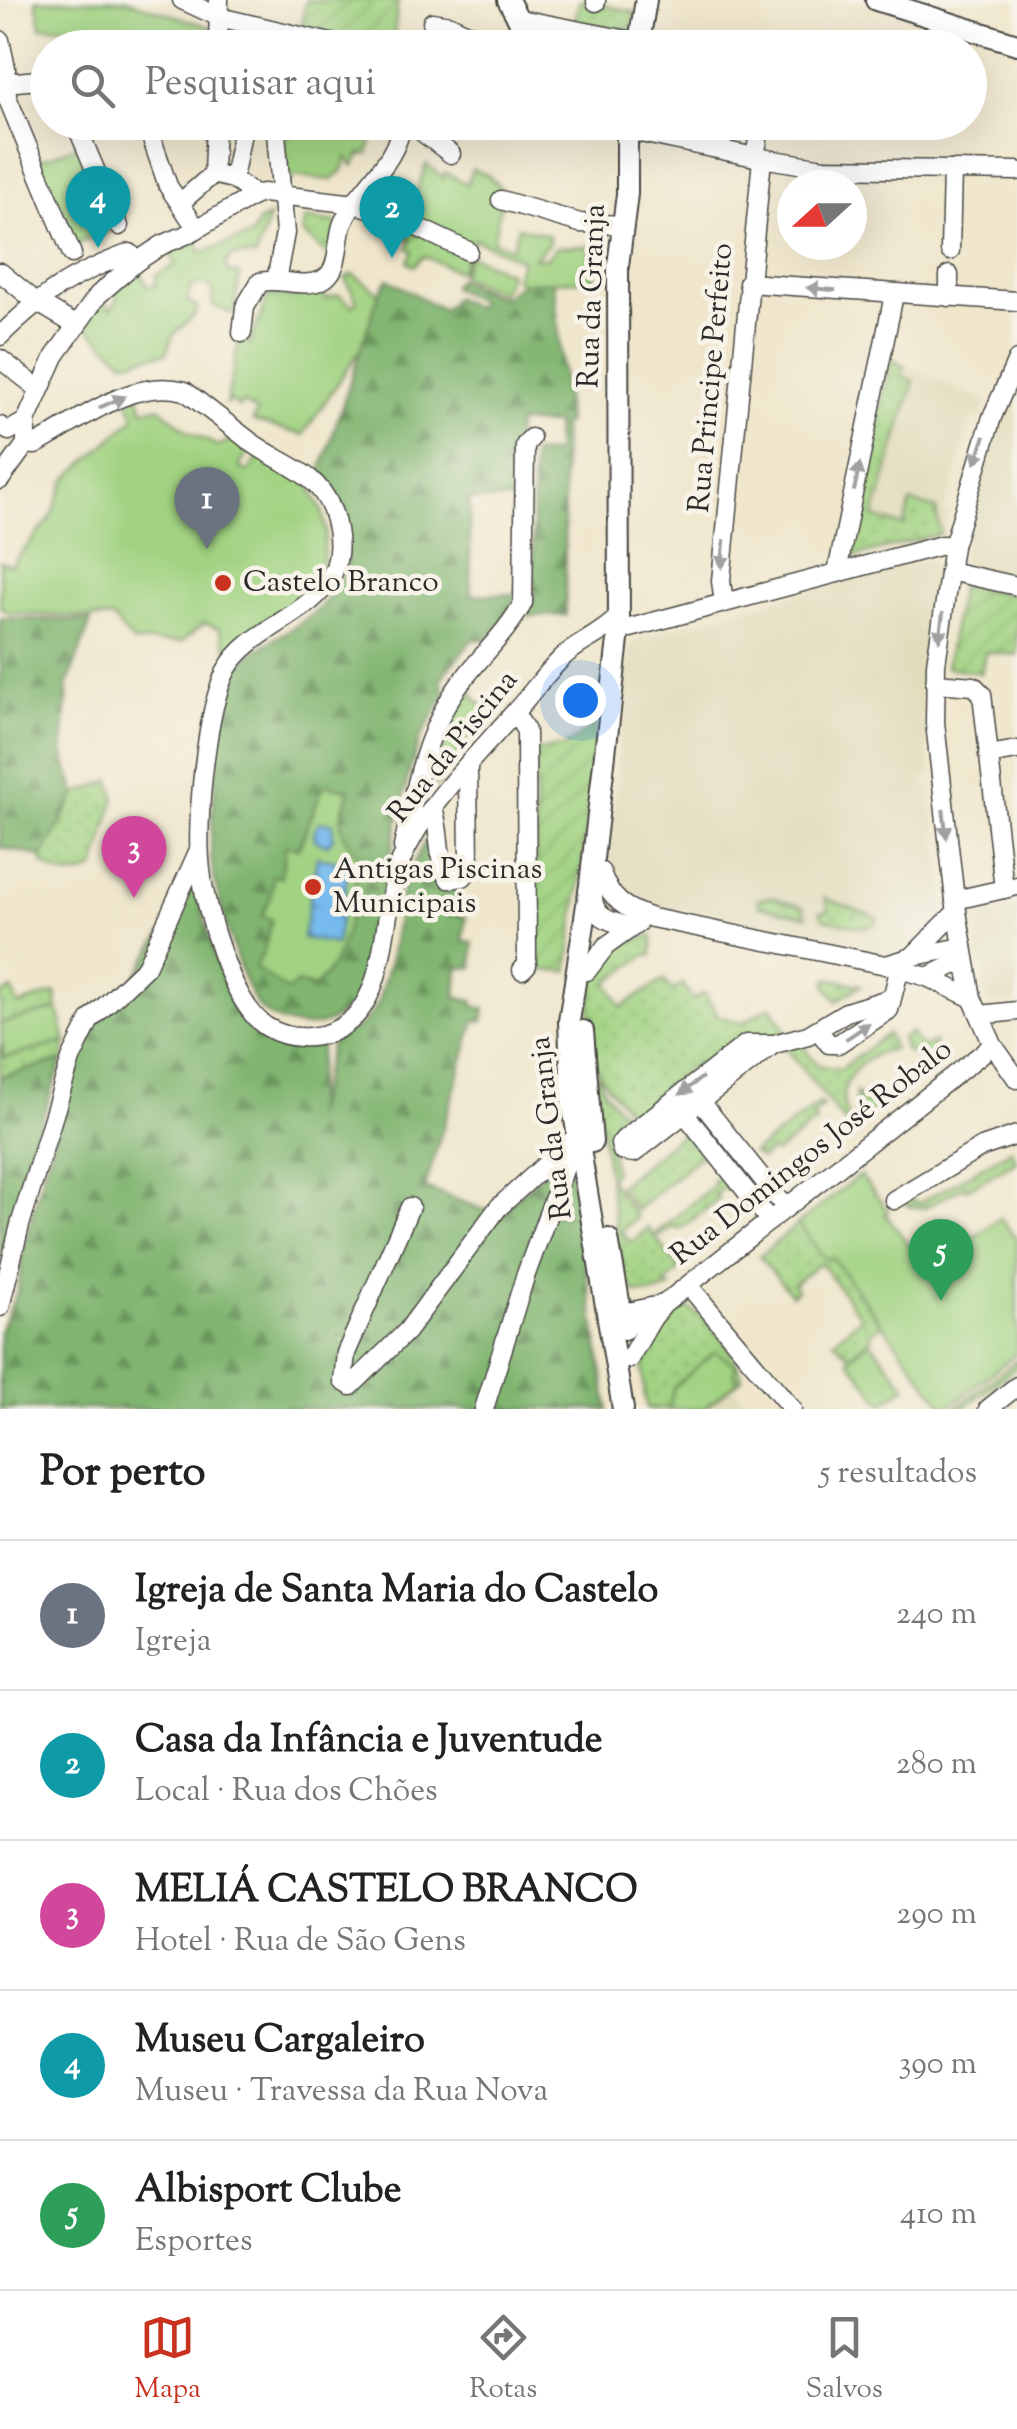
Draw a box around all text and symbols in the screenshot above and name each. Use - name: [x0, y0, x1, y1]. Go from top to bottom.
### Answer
- search box: [30, 30, 987, 140]
- icon: search: [65, 58, 120, 113]
- text: Pesquisar aqui: [145, 58, 376, 112]
- pin: 4: [66, 166, 130, 248]
- north arrow: [777, 170, 867, 260]
- pin: 2: [360, 176, 424, 258]
- street label: Rua da Granja: [568, 203, 618, 389]
- street label: Rua Principe Perfeito: [679, 241, 745, 515]
- one-way arrow: [805, 281, 837, 297]
- one-way arrow: [98, 394, 127, 411]
- one-way arrow: [972, 436, 987, 466]
- one-way arrow: [850, 461, 866, 492]
- pin: 1: [174, 466, 240, 549]
- one-way arrow: [715, 539, 731, 571]
- place label: Castelo Branco: [243, 562, 439, 605]
- marker: Castelo Branco: [212, 572, 234, 594]
- one-way arrow: [932, 612, 948, 643]
- street label: Rua da Piscina: [379, 661, 529, 833]
- your location: [555, 675, 606, 726]
- one-way arrow: [938, 809, 954, 841]
- pin: 3: [102, 816, 166, 898]
- place label: Antigas Piscinas Municipais: [333, 849, 542, 926]
- marker: Antigas Piscinas Municipais: [302, 876, 324, 898]
- one-way arrow: [844, 1022, 871, 1041]
- street label: Rua Domingos José Robalo: [662, 1029, 962, 1277]
- street label: Rua da Granja: [519, 1034, 585, 1222]
- one-way arrow: [678, 1075, 704, 1096]
- pin: 5: [908, 1218, 974, 1301]
- text: Por perto: [40, 1444, 206, 1504]
- text: 5 resultados: [820, 1451, 977, 1497]
- text: Igreja de Santa Maria do Castelo: [135, 1565, 658, 1619]
- text: 1: [67, 1592, 78, 1638]
- text: 240 m: [896, 1592, 977, 1638]
- text: Igreja: [135, 1619, 211, 1665]
- text: Casa da Infância e Juventude: [135, 1715, 602, 1769]
- text: 2: [65, 1742, 80, 1788]
- text: 280 m: [896, 1742, 977, 1788]
- text: Local · Rua dos Chões: [135, 1769, 438, 1815]
- text: MELIÁ CASTELO BRANCO: [135, 1865, 638, 1919]
- text: 3: [66, 1892, 79, 1938]
- text: 290 m: [896, 1892, 977, 1938]
- text: Hotel · Rua de São Gens: [135, 1919, 466, 1965]
- text: Museu Cargaleiro: [135, 2015, 425, 2069]
- text: 4: [64, 2042, 81, 2088]
- text: 390 m: [899, 2042, 977, 2088]
- text: Museu · Travessa da Rua Nova: [135, 2069, 548, 2115]
- text: Albisport Clube: [135, 2165, 401, 2219]
- text: 5: [67, 2192, 78, 2238]
- text: 410 m: [900, 2192, 977, 2238]
- text: Esportes: [135, 2219, 253, 2265]
- tab: Mapa: [134, 2310, 201, 2410]
- tab: Rotas: [469, 2310, 537, 2410]
- tab: Salvos: [806, 2310, 883, 2410]

